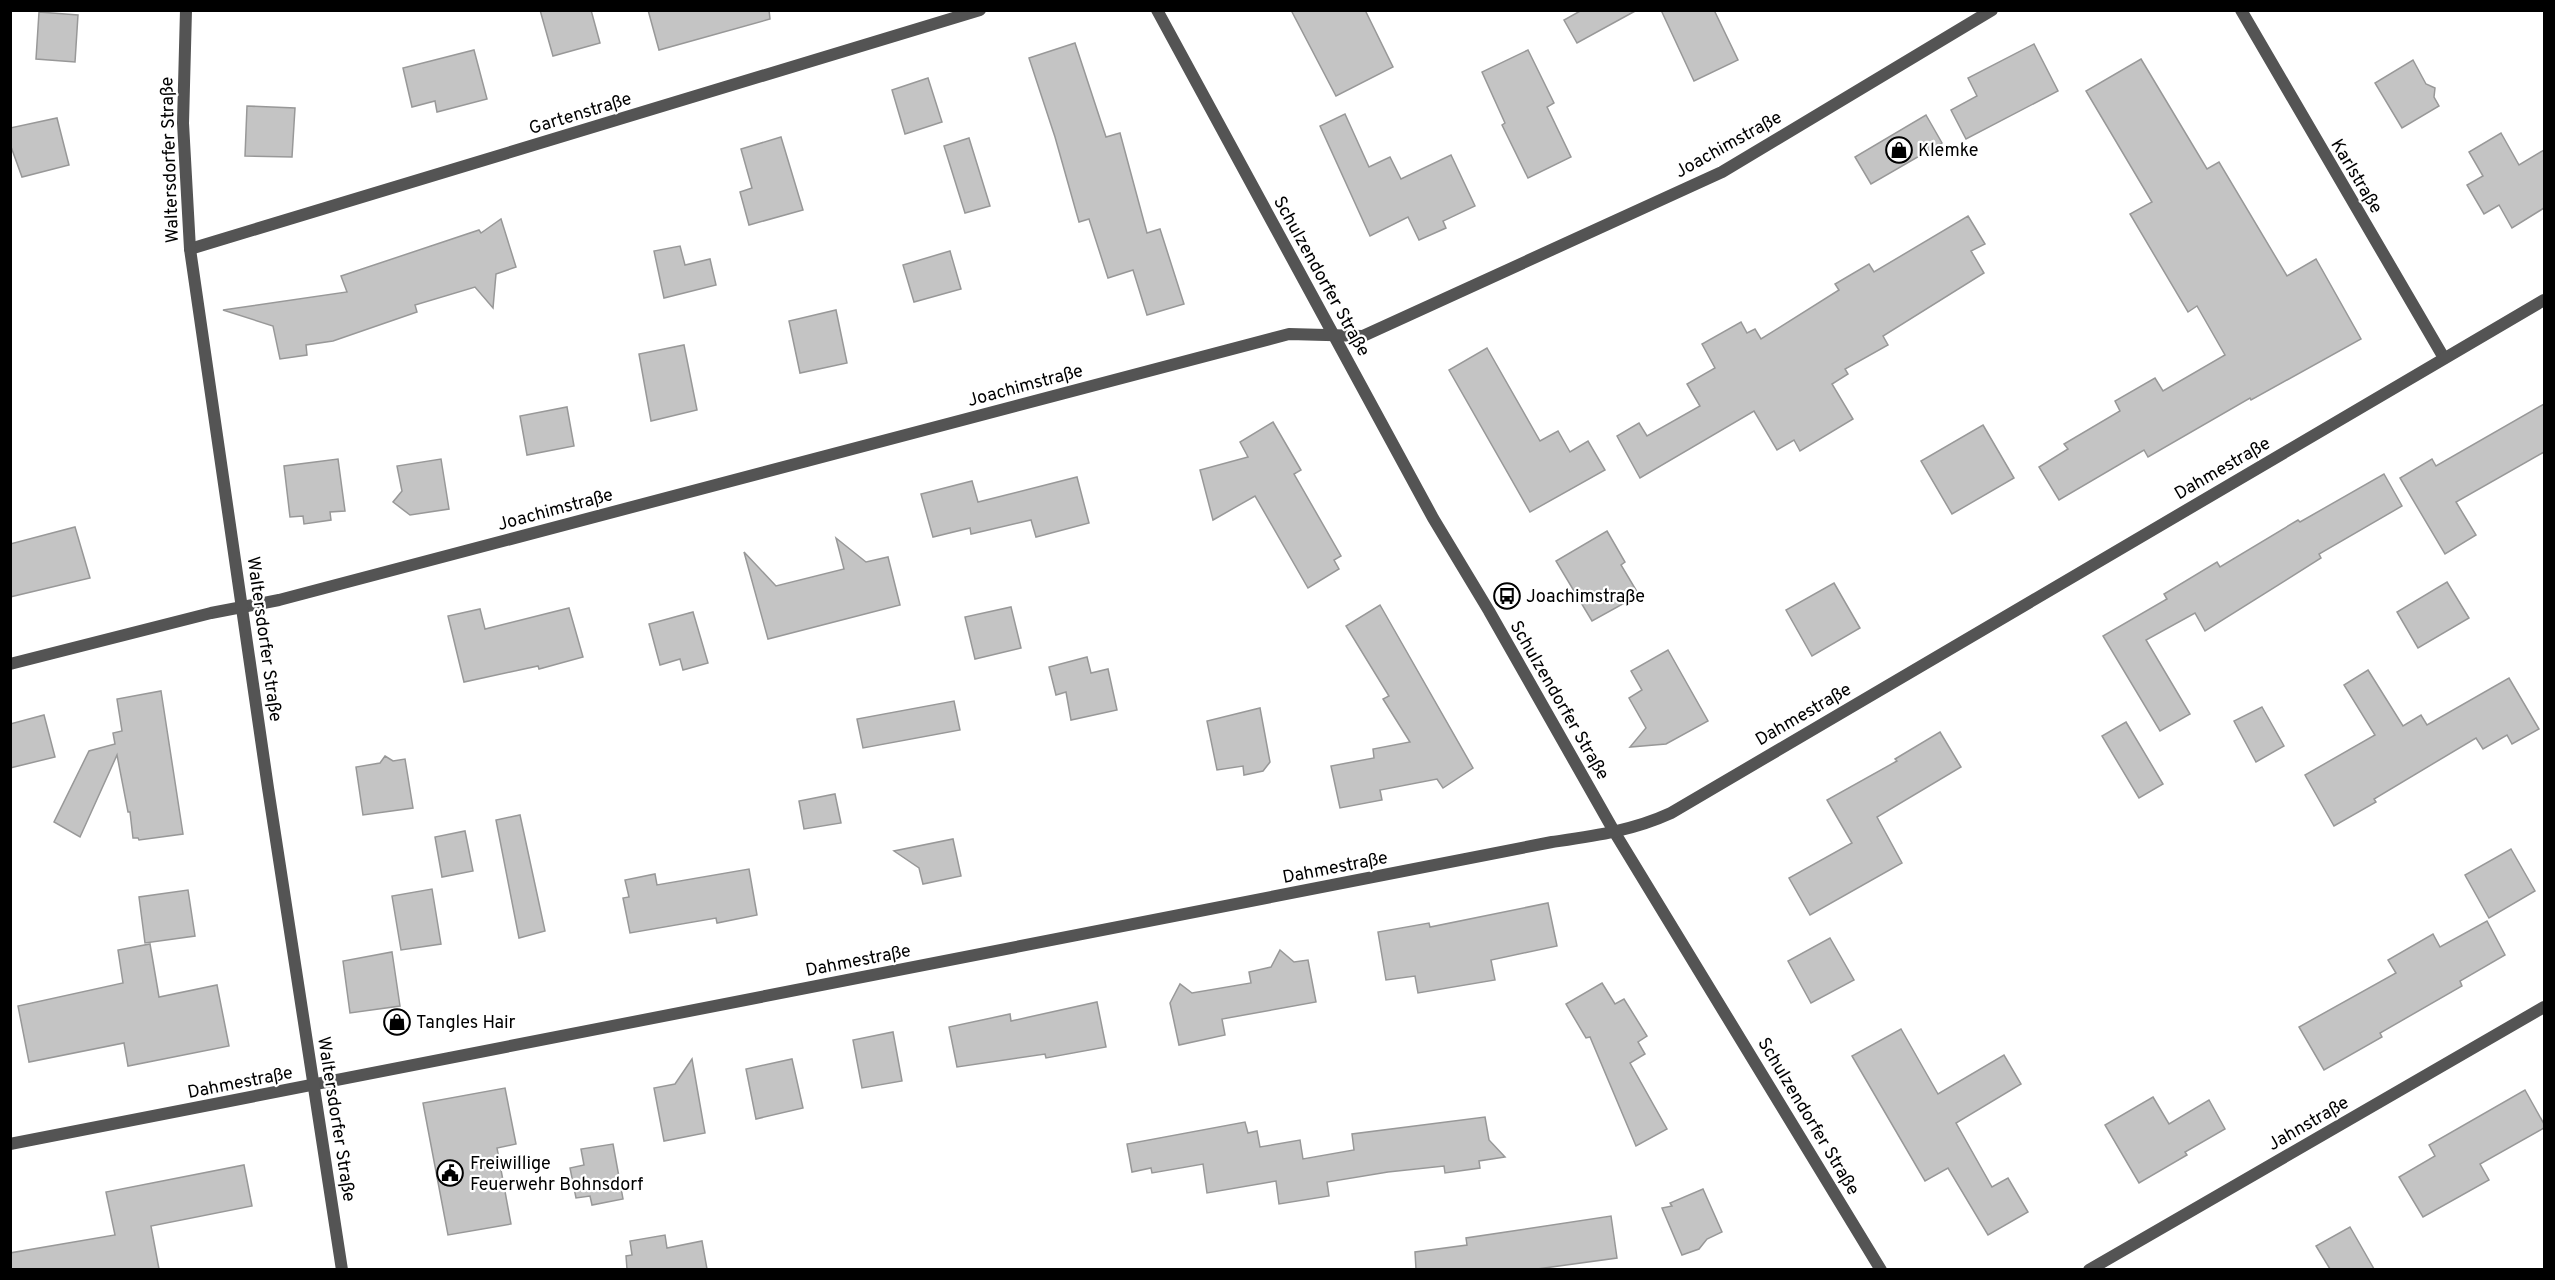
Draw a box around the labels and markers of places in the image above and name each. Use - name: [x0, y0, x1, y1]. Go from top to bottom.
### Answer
- shop icon: Klemke: [1884, 135, 1914, 165]
- place label: Klemke: [1918, 140, 1978, 163]
- bus stop icon: Joachimstraße: [1492, 581, 1522, 611]
- place label: Joachimstraße: [1526, 586, 1645, 609]
- shop icon: Tangles Hair: [382, 1007, 412, 1037]
- place label: Tangles Hair: [416, 1012, 516, 1035]
- place label: Freiwillige Feuerwehr Bohnsdorf: [470, 1153, 643, 1197]
- public building icon: Freiwillige Feuerwehr Bohnsdorf: [435, 1158, 465, 1188]

